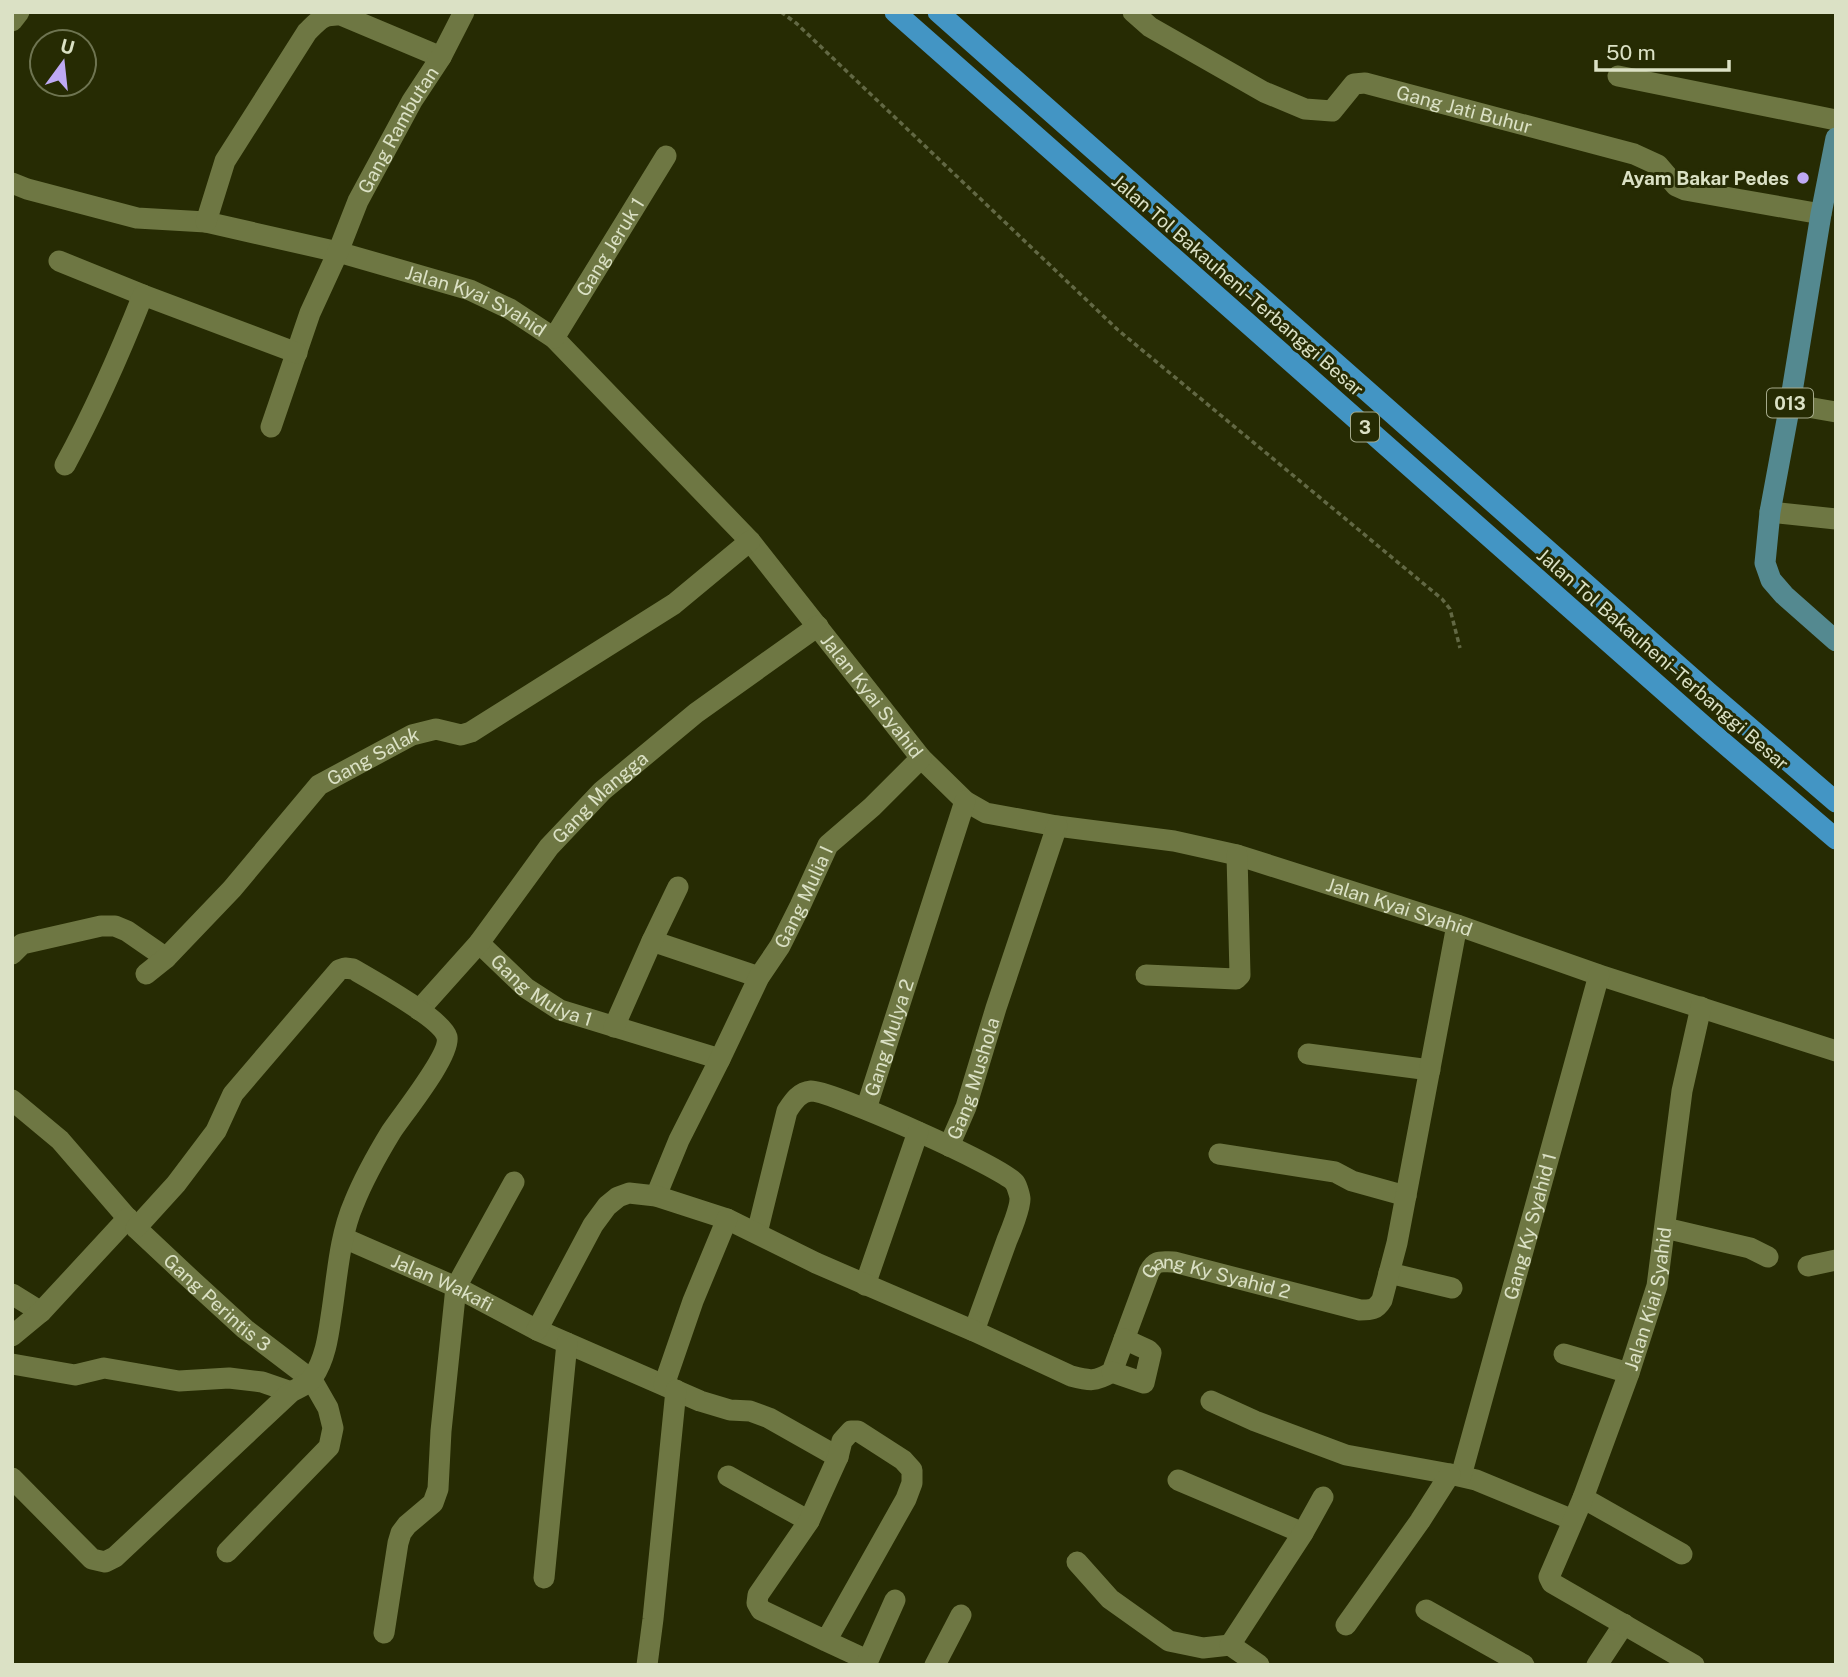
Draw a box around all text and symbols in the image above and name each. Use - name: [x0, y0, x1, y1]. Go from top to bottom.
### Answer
- north arrow: [28, 28, 98, 98]
- scale bar: [1596, 28, 1729, 72]
- text: U: [58, 34, 77, 59]
- text: 50 m: [1606, 40, 1656, 65]
- street label: Gang Rambutan: [353, 62, 443, 197]
- street label: Gang Jati Buhur: [1394, 81, 1535, 138]
- place label: Ayam Bakar Pedes: [1621, 167, 1789, 189]
- street label: Jalan Tol Bakauheni–Terbanggi Besar: [1108, 170, 1368, 400]
- marker: Ayam Bakar Pedes: [1795, 170, 1811, 186]
- street label: Gang Jeruk 1: [571, 194, 649, 300]
- street label: Jalan Kyai Syahid: [403, 261, 550, 341]
- road number: 013: [1767, 388, 1813, 418]
- road number: 3: [1351, 412, 1379, 442]
- street label: Jalan Tol Bakauheni–Terbanggi Besar: [1533, 544, 1793, 774]
- street label: Jalan Kyai Syahid: [816, 629, 928, 762]
- street label: Gang Salak: [323, 723, 421, 790]
- street label: Gang Mangga: [547, 747, 652, 848]
- street label: Gang Mulia I: [770, 842, 837, 952]
- street label: Jalan Kyai Syahid: [1324, 873, 1475, 941]
- street label: Gang Mulya 1: [487, 950, 595, 1030]
- street label: Gang Mulya 2: [860, 976, 918, 1099]
- street label: Gang Mushola: [942, 1015, 1004, 1143]
- street label: Gang Ky Syahid 1: [1499, 1150, 1561, 1302]
- street label: Jalan Kiai Syahid: [1620, 1226, 1675, 1373]
- street label: Gang Perintis 3: [159, 1249, 275, 1356]
- street label: Jalan Wakafi: [388, 1249, 497, 1316]
- street label: Gang Ky Syahid 2: [1137, 1250, 1293, 1303]

